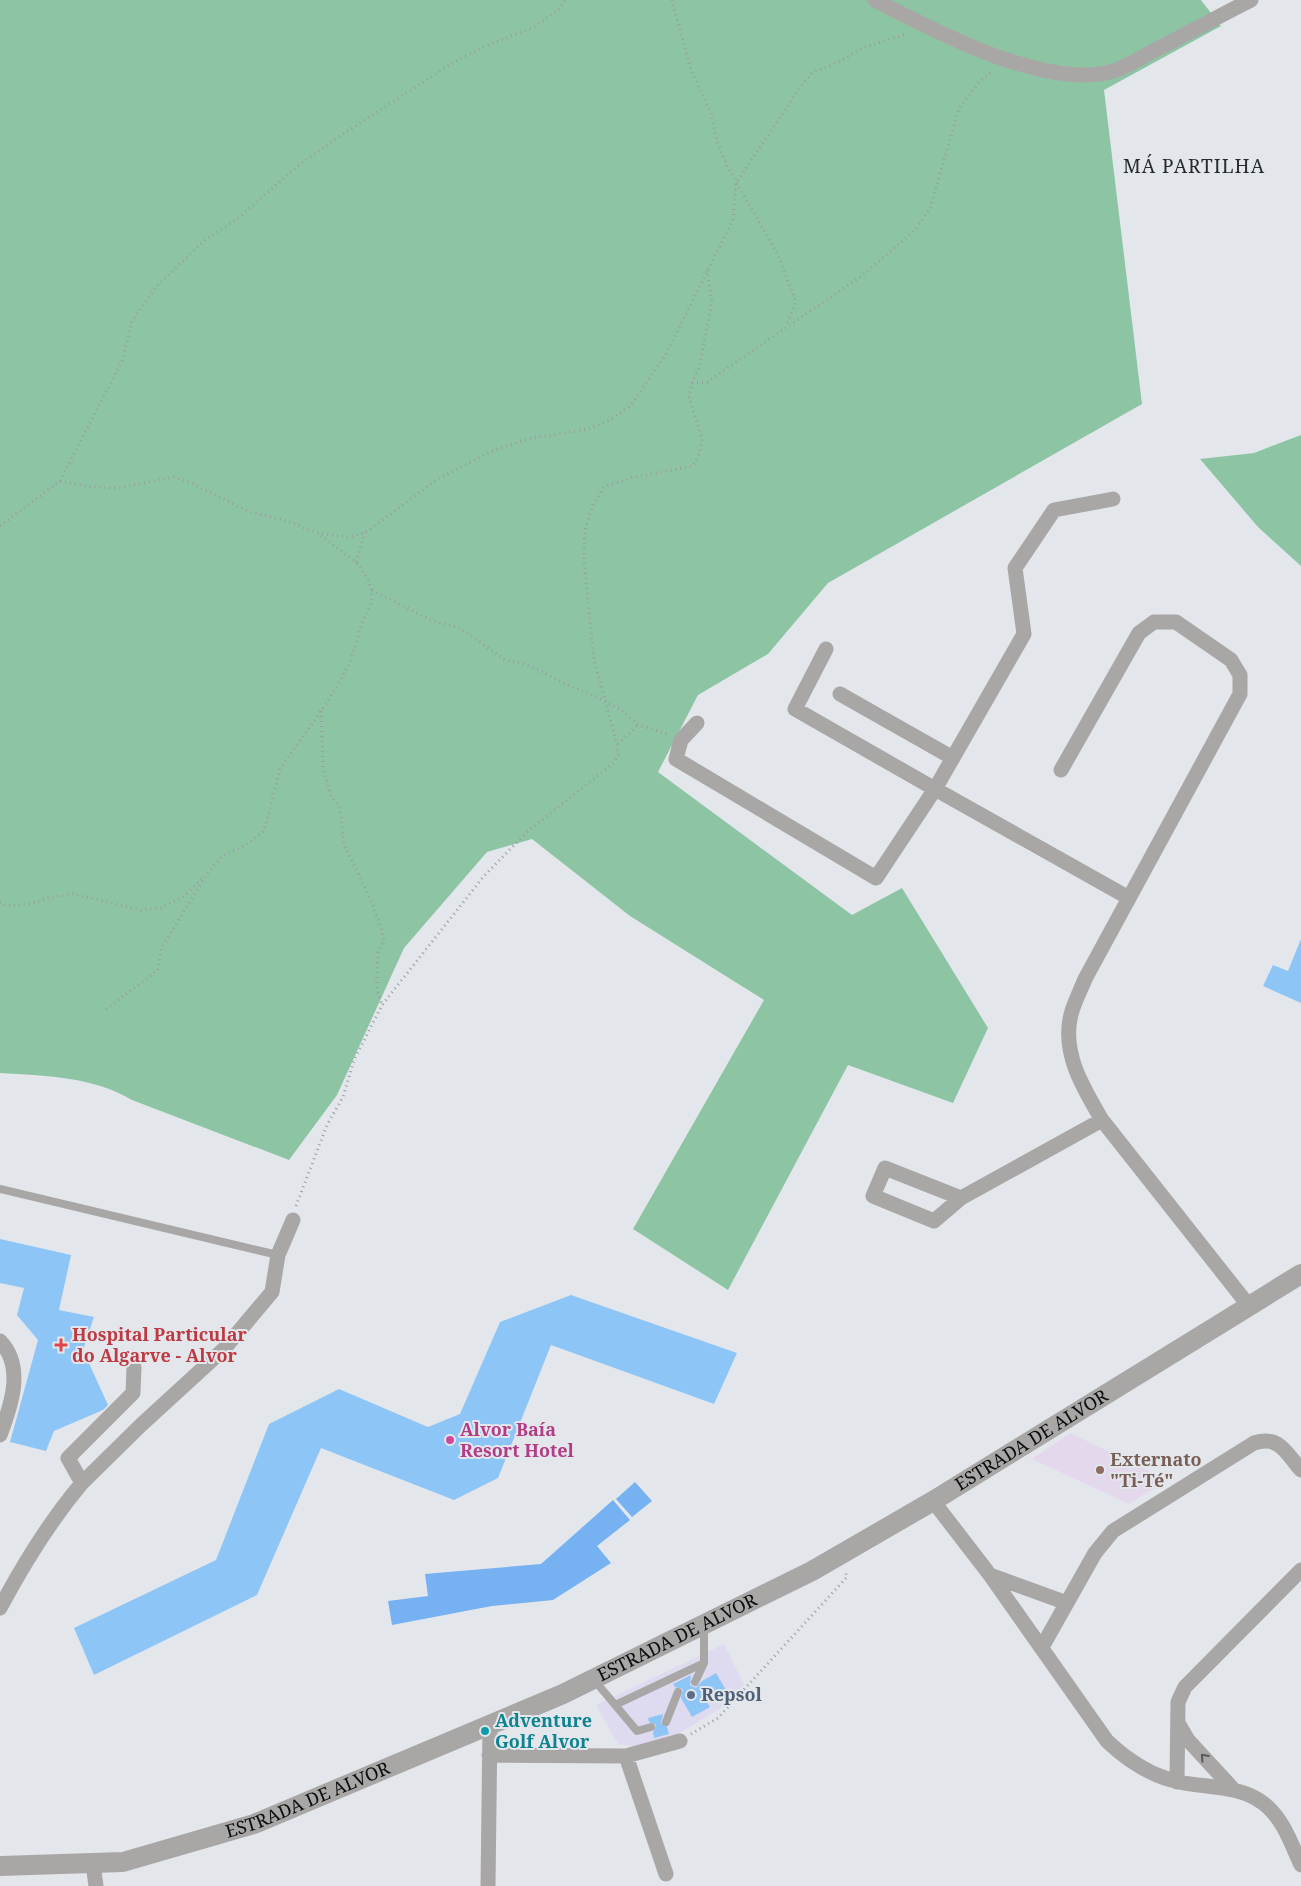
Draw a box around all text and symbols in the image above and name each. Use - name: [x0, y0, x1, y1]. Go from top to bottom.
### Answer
- district label: MÁ PARTILHA: [1123, 153, 1265, 179]
- place label: Hospital Particular do Algarve - Alvor: [72, 1322, 247, 1367]
- marker: Hospital Particular do Algarve - Alvor: [54, 1338, 68, 1352]
- street label: ESTRADA DE ALVOR: [950, 1383, 1112, 1496]
- place label: Alvor Baía Resort Hotel: [460, 1417, 575, 1462]
- marker: Alvor Baía Resort Hotel: [444, 1434, 456, 1446]
- place label: Externato "Ti-Té": [1110, 1447, 1202, 1492]
- marker: Externato "Ti-Té": [1094, 1464, 1106, 1476]
- street label: ESTRADA DE ALVOR: [593, 1587, 761, 1686]
- place label: Repsol: [701, 1682, 762, 1706]
- marker: Repsol: [685, 1689, 697, 1701]
- place label: Adventure Golf Alvor: [495, 1708, 592, 1753]
- marker: Adventure Golf Alvor: [479, 1725, 491, 1737]
- one-way arrow: [1200, 1754, 1209, 1763]
- street label: ESTRADA DE ALVOR: [222, 1755, 393, 1843]

